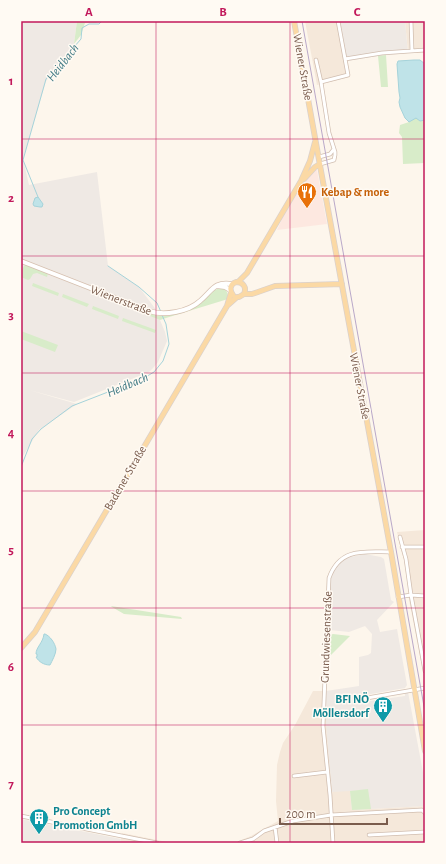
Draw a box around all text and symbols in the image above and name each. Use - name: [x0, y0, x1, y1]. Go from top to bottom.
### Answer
- text: A: [85, 6, 93, 19]
- text: B: [219, 6, 227, 19]
- text: C: [354, 6, 361, 19]
- street label: Wiener Straße: [291, 33, 315, 101]
- water label: Heidbach: [45, 42, 82, 84]
- text: 1: [9, 75, 13, 88]
- restaurant icon: Kebap & more: [296, 181, 318, 209]
- place label: Kebap & more: [321, 186, 389, 198]
- text: 2: [8, 192, 14, 205]
- street label: Wienerstraße: [89, 283, 153, 317]
- text: 3: [8, 309, 14, 322]
- street label: Wiener Straße: [348, 352, 372, 420]
- water label: Heidbach: [105, 371, 150, 400]
- text: 4: [8, 427, 15, 440]
- street label: Badener Straße: [102, 444, 148, 512]
- text: 5: [8, 544, 14, 557]
- street label: Grundwiesenstraße: [318, 591, 334, 683]
- text: 6: [8, 661, 14, 674]
- place label: BFI NÖ Möllersdorf: [313, 692, 370, 719]
- building icon: BFI NÖ Möllersdorf: [372, 695, 394, 723]
- text: 7: [8, 778, 14, 791]
- scale bar: [280, 800, 387, 826]
- place label: Pro Concept Promotion GmbH: [53, 805, 137, 831]
- building icon: Pro Concept Promotion GmbH: [28, 807, 50, 835]
- text: 200 m: [286, 808, 316, 820]

